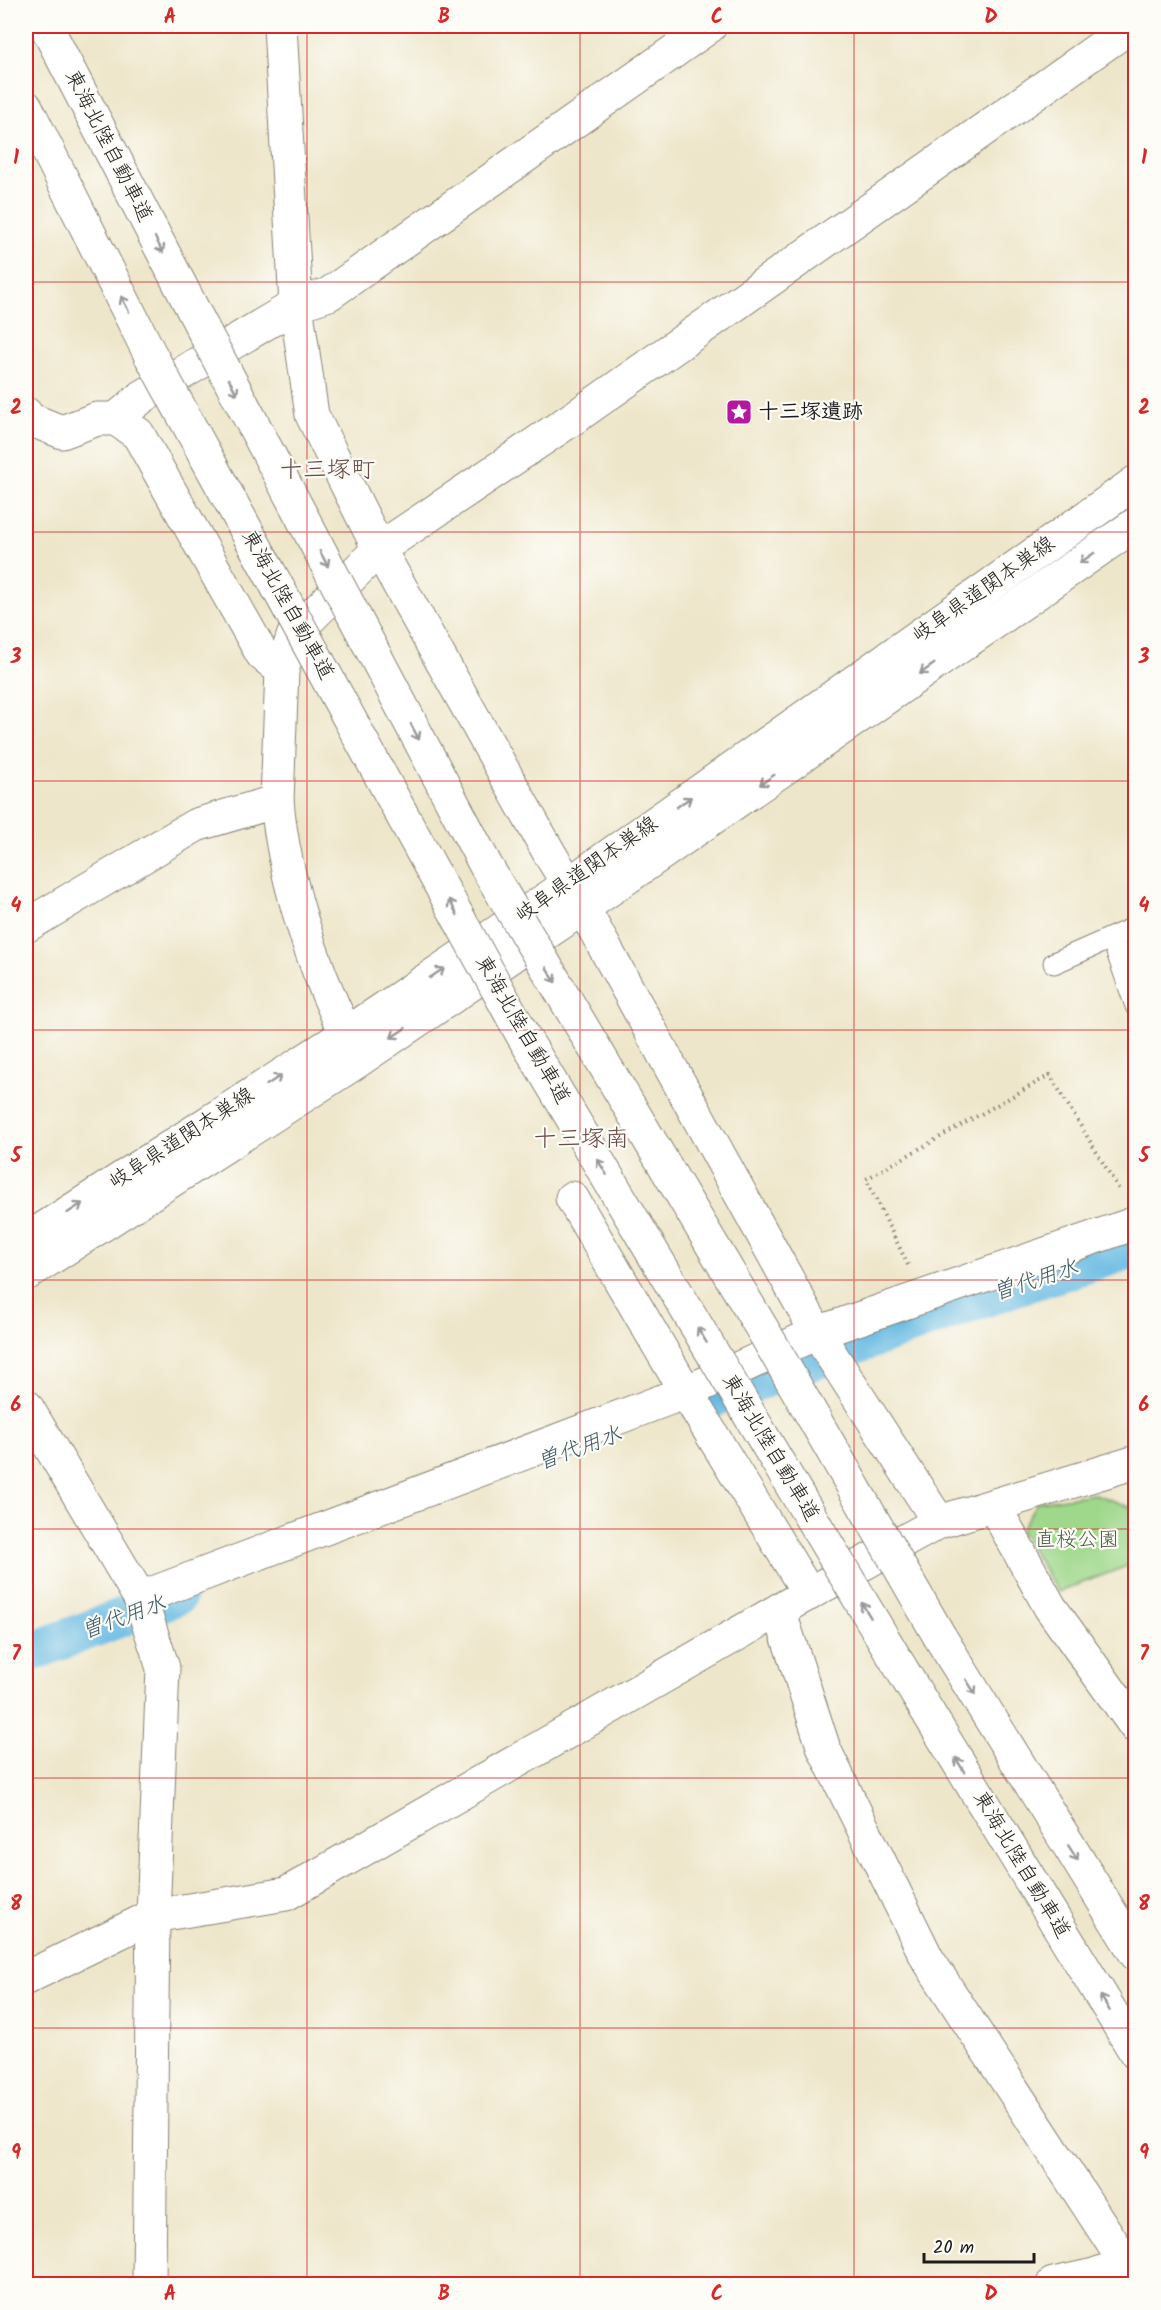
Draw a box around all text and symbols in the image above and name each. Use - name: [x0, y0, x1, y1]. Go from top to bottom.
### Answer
- text: A: [164, 2, 176, 34]
- text: B: [438, 2, 450, 34]
- text: C: [711, 2, 723, 34]
- text: D: [984, 2, 998, 34]
- street label: 東海北陸自動車道: [55, 64, 161, 228]
- text: 1: [13, 143, 19, 175]
- text: 1: [1141, 143, 1147, 175]
- one-way arrow: [154, 236, 166, 254]
- one-way arrow: [118, 295, 130, 313]
- one-way arrow: [228, 377, 239, 395]
- text: 2: [10, 393, 22, 425]
- text: 2: [1138, 393, 1150, 425]
- place label: 十三塚遺跡: [758, 396, 863, 429]
- place icon: 十三塚遺跡: [724, 397, 754, 427]
- district label: 十三塚町: [279, 451, 375, 490]
- street label: 東海北陸自動車道: [232, 524, 342, 686]
- street label: 岐阜県道関本巣線: [906, 528, 1062, 652]
- one-way arrow: [318, 550, 330, 567]
- one-way arrow: [1080, 552, 1096, 564]
- text: 3: [10, 642, 22, 674]
- text: 3: [1138, 642, 1150, 674]
- one-way arrow: [920, 663, 936, 675]
- one-way arrow: [410, 722, 421, 740]
- one-way arrow: [759, 774, 776, 786]
- one-way arrow: [675, 796, 691, 808]
- street label: 岐阜県道関本巣線: [509, 808, 665, 932]
- text: 4: [11, 891, 22, 923]
- text: 4: [1139, 891, 1150, 923]
- one-way arrow: [447, 899, 459, 916]
- street label: 東海北陸自動車道: [466, 949, 578, 1111]
- one-way arrow: [428, 966, 445, 978]
- one-way arrow: [545, 966, 557, 983]
- one-way arrow: [391, 1027, 407, 1039]
- one-way arrow: [265, 1074, 282, 1086]
- street label: 岐阜県道関本巣線: [103, 1079, 261, 1199]
- district label: 十三塚南: [533, 1120, 629, 1159]
- text: 5: [10, 1141, 23, 1173]
- text: 5: [1138, 1141, 1151, 1173]
- one-way arrow: [595, 1159, 607, 1176]
- one-way arrow: [66, 1202, 83, 1214]
- water label: 曽代用水: [989, 1251, 1083, 1311]
- one-way arrow: [695, 1327, 707, 1344]
- street label: 東海北陸自動車道: [713, 1367, 827, 1529]
- text: 6: [11, 1390, 22, 1422]
- text: 6: [1139, 1390, 1150, 1422]
- water label: 曽代用水: [533, 1418, 627, 1480]
- park label: 直桜公園: [1035, 1524, 1119, 1557]
- water label: 曽代用水: [77, 1587, 171, 1649]
- one-way arrow: [860, 1602, 872, 1619]
- text: 7: [11, 1639, 21, 1671]
- text: 7: [1139, 1639, 1149, 1671]
- one-way arrow: [965, 1678, 977, 1695]
- one-way arrow: [953, 1757, 965, 1774]
- street label: 東海北陸自動車道: [964, 1784, 1078, 1946]
- one-way arrow: [1068, 1844, 1080, 1861]
- text: 8: [10, 1889, 22, 1921]
- text: 8: [1138, 1889, 1150, 1921]
- one-way arrow: [1099, 1995, 1111, 2012]
- text: 9: [11, 2138, 21, 2170]
- text: 9: [1139, 2138, 1149, 2170]
- scale bar: [924, 2226, 1034, 2264]
- text: 20 m: [933, 2234, 974, 2263]
- text: A: [164, 2279, 176, 2310]
- text: B: [438, 2279, 450, 2310]
- text: C: [711, 2279, 723, 2310]
- text: D: [984, 2279, 998, 2310]

